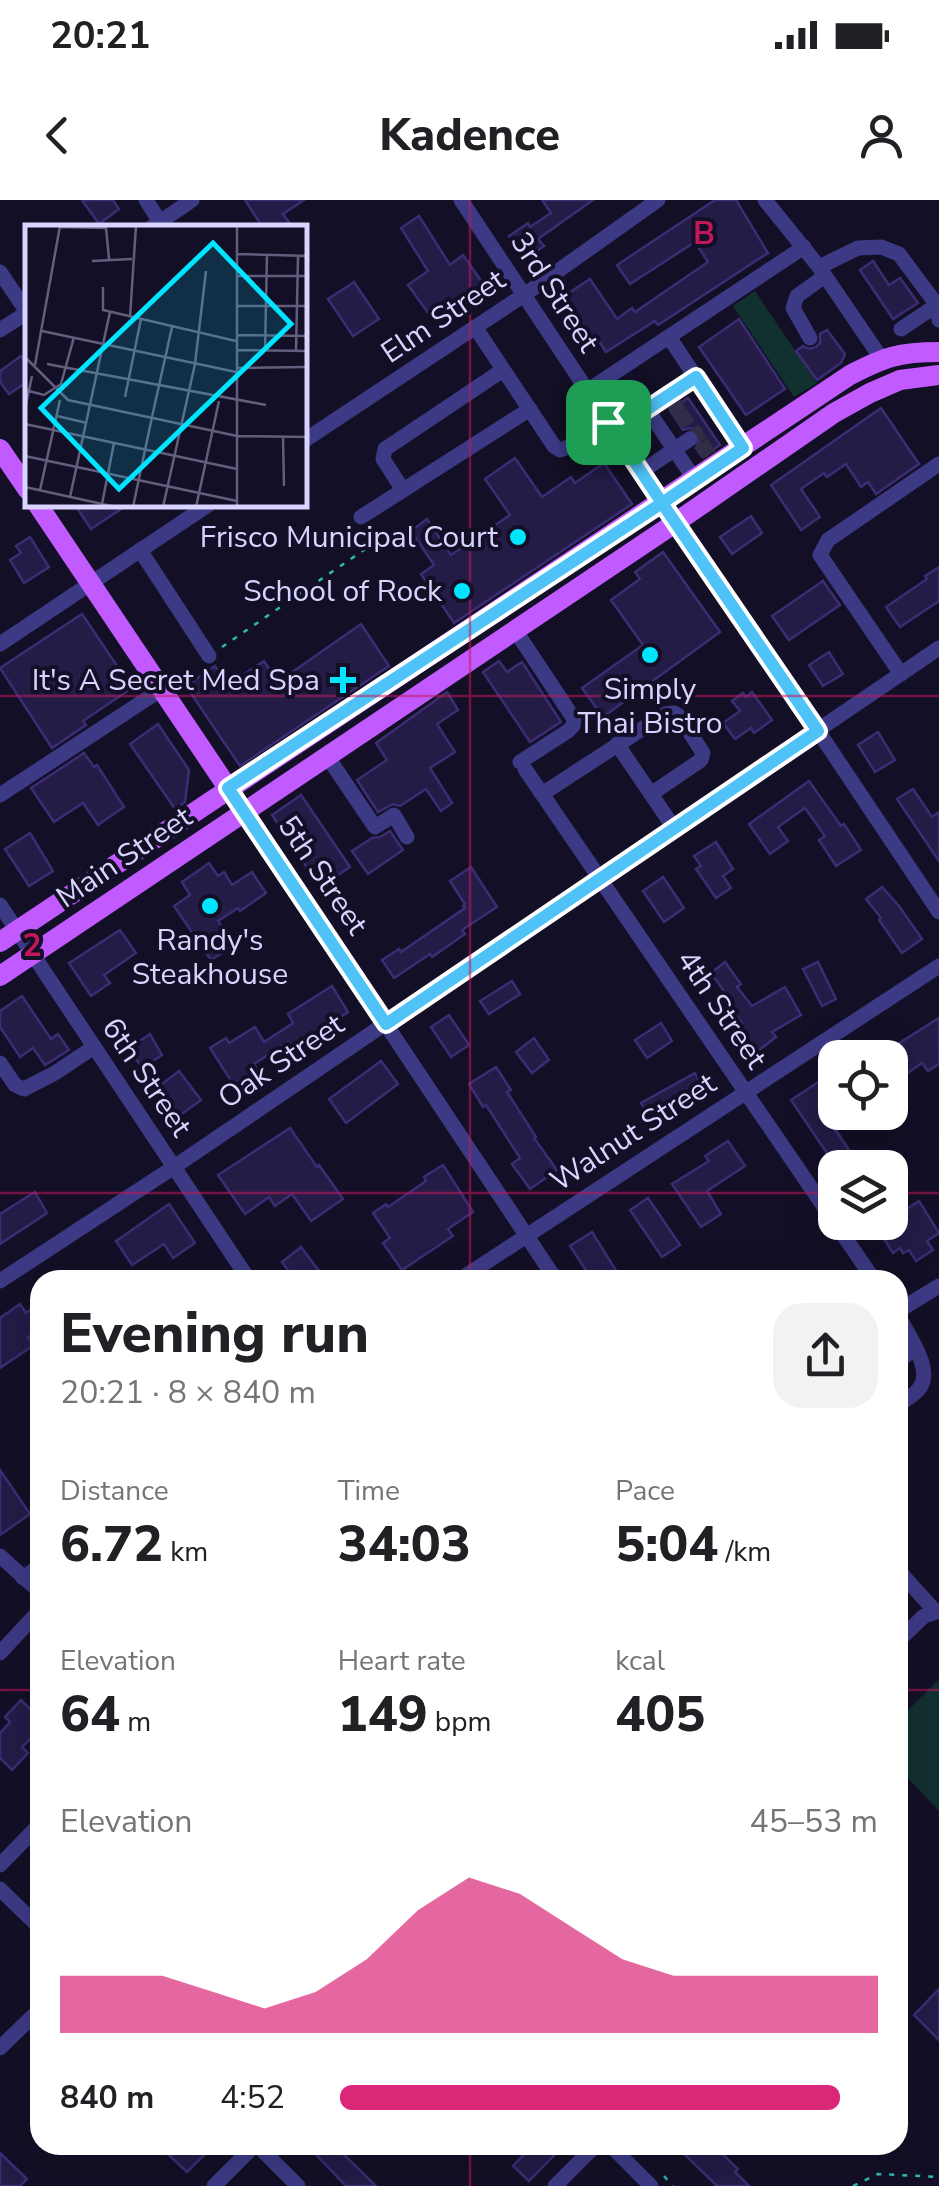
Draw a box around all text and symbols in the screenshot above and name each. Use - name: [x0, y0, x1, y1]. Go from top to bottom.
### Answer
- text: 20:21: [50, 10, 151, 61]
- text: Kadence: [379, 105, 560, 166]
- icon: back: [30, 108, 85, 163]
- icon: person: [854, 108, 909, 163]
- text: B: [693, 212, 715, 255]
- street label: 3rd Street: [500, 224, 609, 361]
- inset map: [25, 225, 308, 508]
- street label: Elm Street: [373, 260, 514, 373]
- pin: [566, 380, 651, 465]
- icon: arrive: [581, 395, 636, 450]
- place label: Frisco Municipal Court: [200, 517, 498, 558]
- marker: Frisco Municipal Court: [507, 526, 529, 548]
- place label: School of Rock: [243, 571, 443, 612]
- marker: School of Rock: [451, 580, 473, 602]
- marker: Simply Thai Bistro: [639, 644, 661, 666]
- place label: It's A Secret Med Spa: [32, 660, 320, 701]
- marker: It's A Secret Med Spa: [330, 667, 356, 693]
- place label: Simply Thai Bistro: [578, 669, 722, 744]
- street label: Main Street: [49, 797, 200, 918]
- street label: 5th Street: [268, 808, 378, 943]
- marker: Randy's Steakhouse: [199, 895, 221, 917]
- place label: Randy's Steakhouse: [132, 920, 288, 995]
- text: 2: [22, 924, 42, 967]
- street label: 4th Street: [667, 942, 777, 1077]
- street label: Oak Street: [210, 1004, 353, 1119]
- street label: 6th Street: [92, 1010, 202, 1145]
- map controls: [818, 1040, 908, 1240]
- button: locate: [818, 1040, 908, 1130]
- street label: Walnut Street: [542, 1063, 725, 1201]
- button: layers: [818, 1150, 908, 1240]
- text: Evening run: [60, 1296, 369, 1371]
- button: share: [773, 1303, 878, 1408]
- text: 20:21 · 8 × 840 m: [60, 1371, 316, 1414]
- text: Distance: [60, 1472, 169, 1510]
- text: Time: [338, 1472, 400, 1510]
- text: Pace: [615, 1472, 675, 1510]
- text: 6.72: [60, 1510, 163, 1579]
- text: 34:03: [338, 1510, 471, 1579]
- text: 5:04: [615, 1510, 718, 1579]
- text: km: [163, 1533, 208, 1571]
- text: /km: [718, 1533, 771, 1571]
- text: Elevation: [60, 1642, 176, 1680]
- text: Heart rate: [338, 1642, 466, 1680]
- text: kcal: [615, 1642, 665, 1680]
- text: 64: [60, 1680, 120, 1749]
- text: 149: [338, 1680, 428, 1749]
- text: 405: [615, 1680, 705, 1749]
- text: m: [120, 1703, 151, 1741]
- text: bpm: [428, 1703, 491, 1741]
- text: Elevation: [60, 1800, 193, 1843]
- text: 45–53 m: [750, 1800, 878, 1843]
- text: 840 m: [60, 2076, 154, 2119]
- text: 4:52: [220, 2076, 285, 2119]

